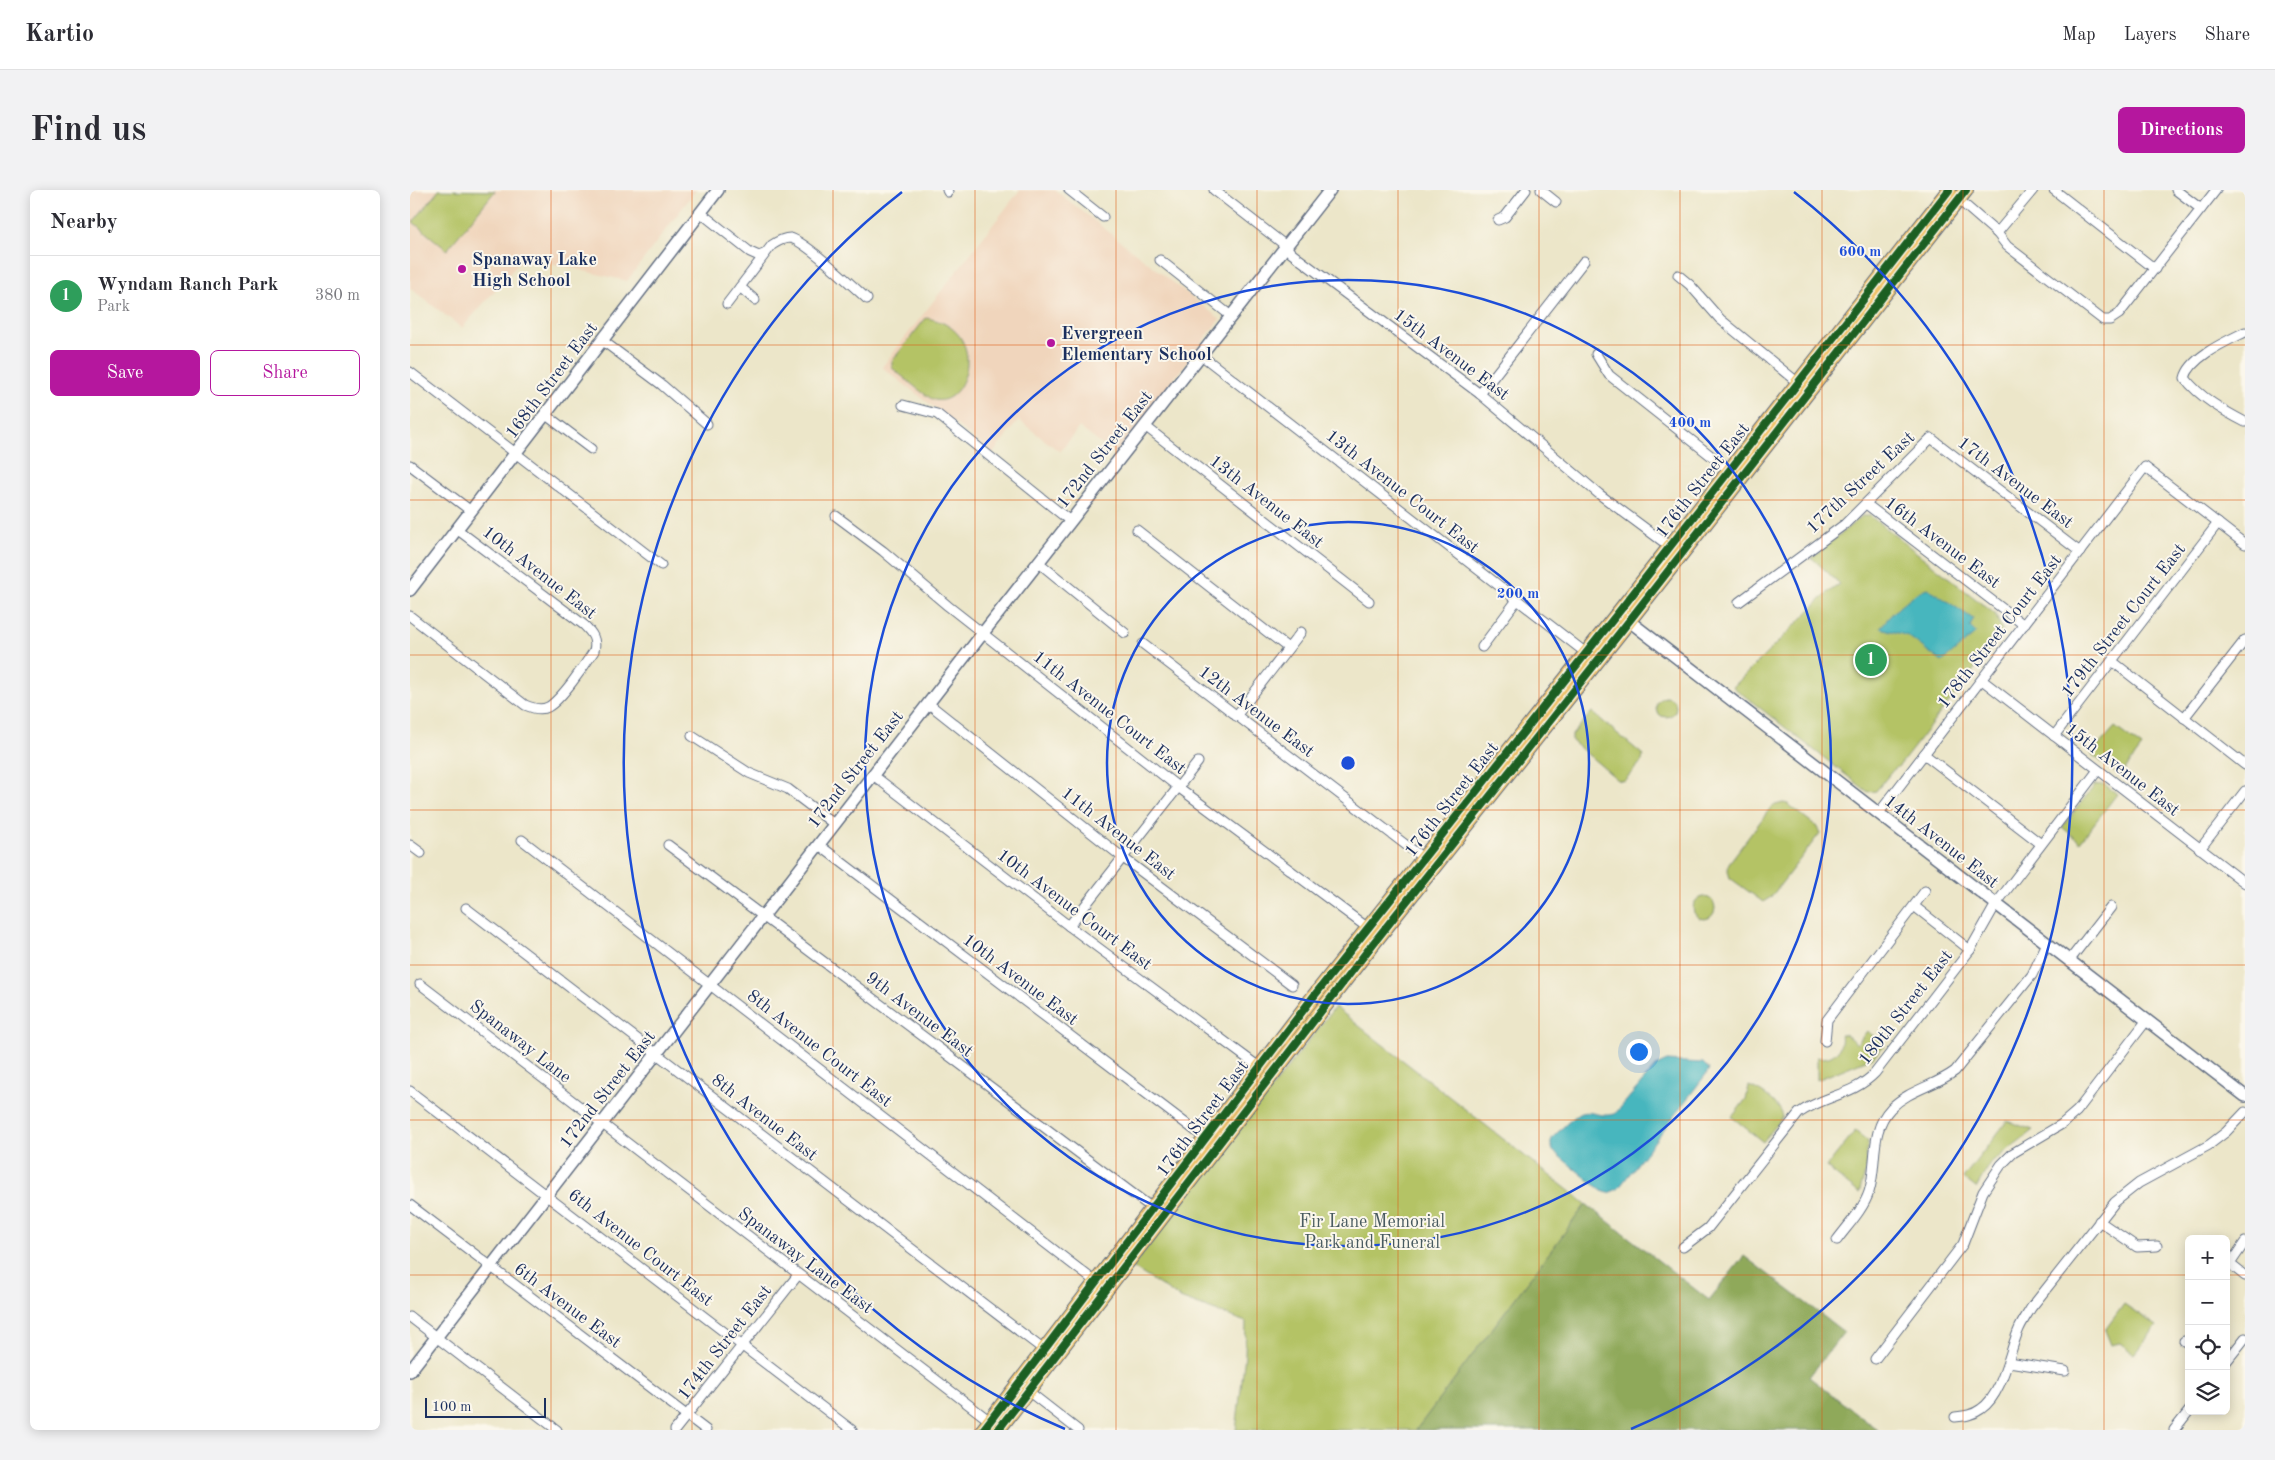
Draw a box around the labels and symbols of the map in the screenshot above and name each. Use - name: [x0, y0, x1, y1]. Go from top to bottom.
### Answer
- text: 600 m: [1839, 245, 1881, 260]
- place label: Spanaway Lake High School: [472, 251, 597, 290]
- marker: Spanaway Lake High School: [456, 263, 468, 275]
- street label: 15th Avenue East: [1390, 306, 1513, 404]
- street label: 168th Street East: [502, 319, 601, 442]
- place label: Evergreen Elementary School: [1061, 325, 1212, 364]
- marker: Evergreen Elementary School: [1045, 337, 1057, 349]
- street label: 172nd Street East: [1053, 387, 1156, 512]
- text: 400 m: [1669, 416, 1711, 431]
- street label: 176th Street East: [1652, 420, 1753, 542]
- street label: 13th Avenue Court East: [1322, 427, 1482, 557]
- street label: 177th Street East: [1803, 428, 1918, 537]
- street label: 17th Avenue East: [1954, 434, 2077, 532]
- street label: 13th Avenue East: [1206, 452, 1327, 552]
- street label: 16th Avenue East: [1881, 494, 2004, 592]
- street label: 10th Avenue East: [479, 523, 600, 623]
- street label: 179th Street Court East: [2058, 540, 2189, 701]
- street label: 178th Street Court East: [1934, 551, 2065, 712]
- text: 200 m: [1497, 587, 1539, 602]
- pin: 1: [1855, 641, 1887, 679]
- street label: 11th Avenue Court East: [1029, 648, 1189, 778]
- street label: 12th Avenue East: [1195, 663, 1318, 761]
- street label: 172nd Street East: [804, 707, 907, 832]
- street label: 15th Avenue East: [2062, 720, 2183, 820]
- street label: 176th Street East: [1401, 739, 1502, 861]
- centre of rings: [1339, 754, 1357, 772]
- street label: 11th Avenue East: [1058, 784, 1179, 884]
- street label: 14th Avenue East: [1881, 792, 2002, 892]
- street label: 10th Avenue Court East: [994, 846, 1155, 974]
- street label: 10th Avenue East: [959, 931, 1082, 1029]
- street label: 180th Street East: [1855, 947, 1956, 1069]
- street label: 9th Avenue East: [862, 969, 976, 1061]
- street label: 8th Avenue Court East: [744, 987, 895, 1111]
- street label: Spanaway Lane: [466, 997, 574, 1087]
- street label: 172nd Street East: [556, 1027, 659, 1152]
- your location: [1626, 1039, 1652, 1065]
- street label: 176th Street East: [1153, 1057, 1252, 1180]
- street label: 8th Avenue East: [708, 1071, 821, 1165]
- street label: 6th Avenue Court East: [565, 1186, 716, 1310]
- street label: Spanaway Lane East: [735, 1204, 876, 1317]
- park label: Fir Lane Memorial Park and Funeral: [1299, 1213, 1445, 1252]
- street label: 6th Avenue East: [510, 1260, 624, 1352]
- street label: 174th Street East: [674, 1282, 775, 1404]
- scale bar: [425, 1395, 546, 1418]

